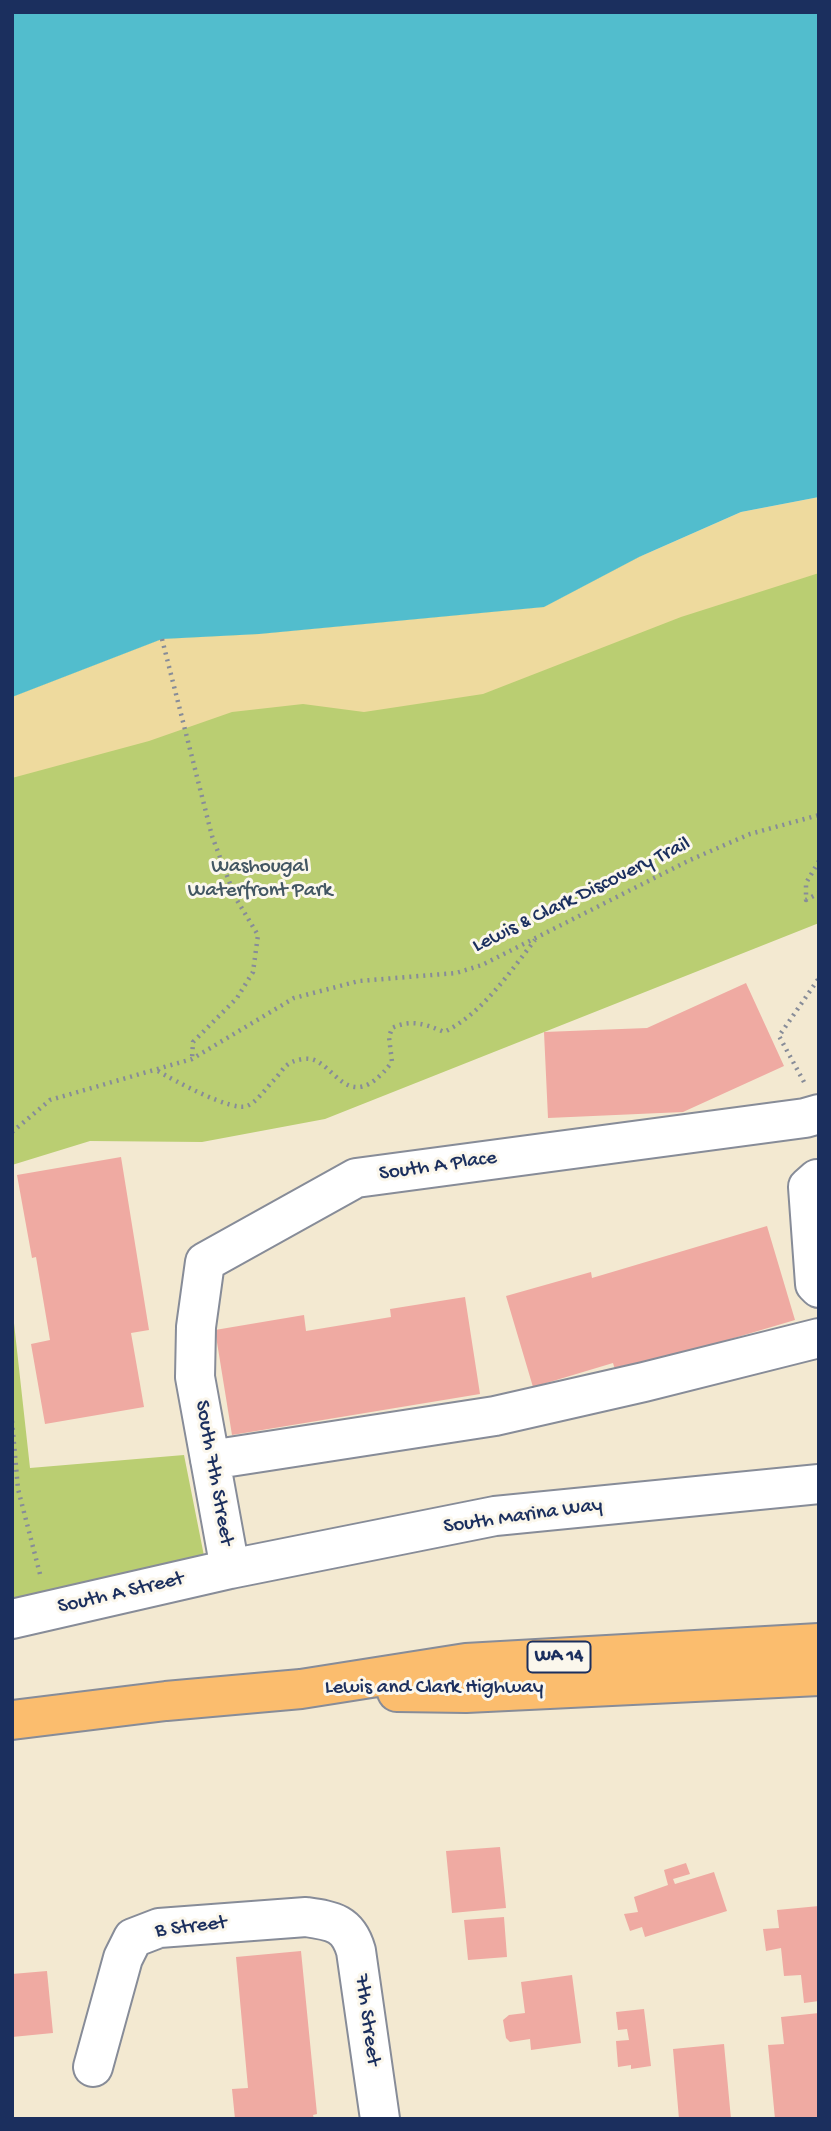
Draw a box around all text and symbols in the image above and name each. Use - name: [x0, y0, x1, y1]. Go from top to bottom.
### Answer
- street label: Lewis & Clark Discovery Trail: [469, 832, 695, 960]
- park label: Washougal Waterfront Park: [188, 855, 332, 905]
- street label: South A Place: [378, 1146, 498, 1188]
- street label: South 7th Street: [188, 1398, 238, 1548]
- street label: South Marina Way: [442, 1493, 604, 1541]
- street label: South A Street: [55, 1567, 187, 1621]
- road number: WA 14: [528, 1642, 590, 1672]
- street label: Lewis and Clark Highway: [325, 1676, 543, 1702]
- street label: B Street: [154, 1911, 228, 1945]
- street label: 7th Street: [347, 1973, 385, 2067]

